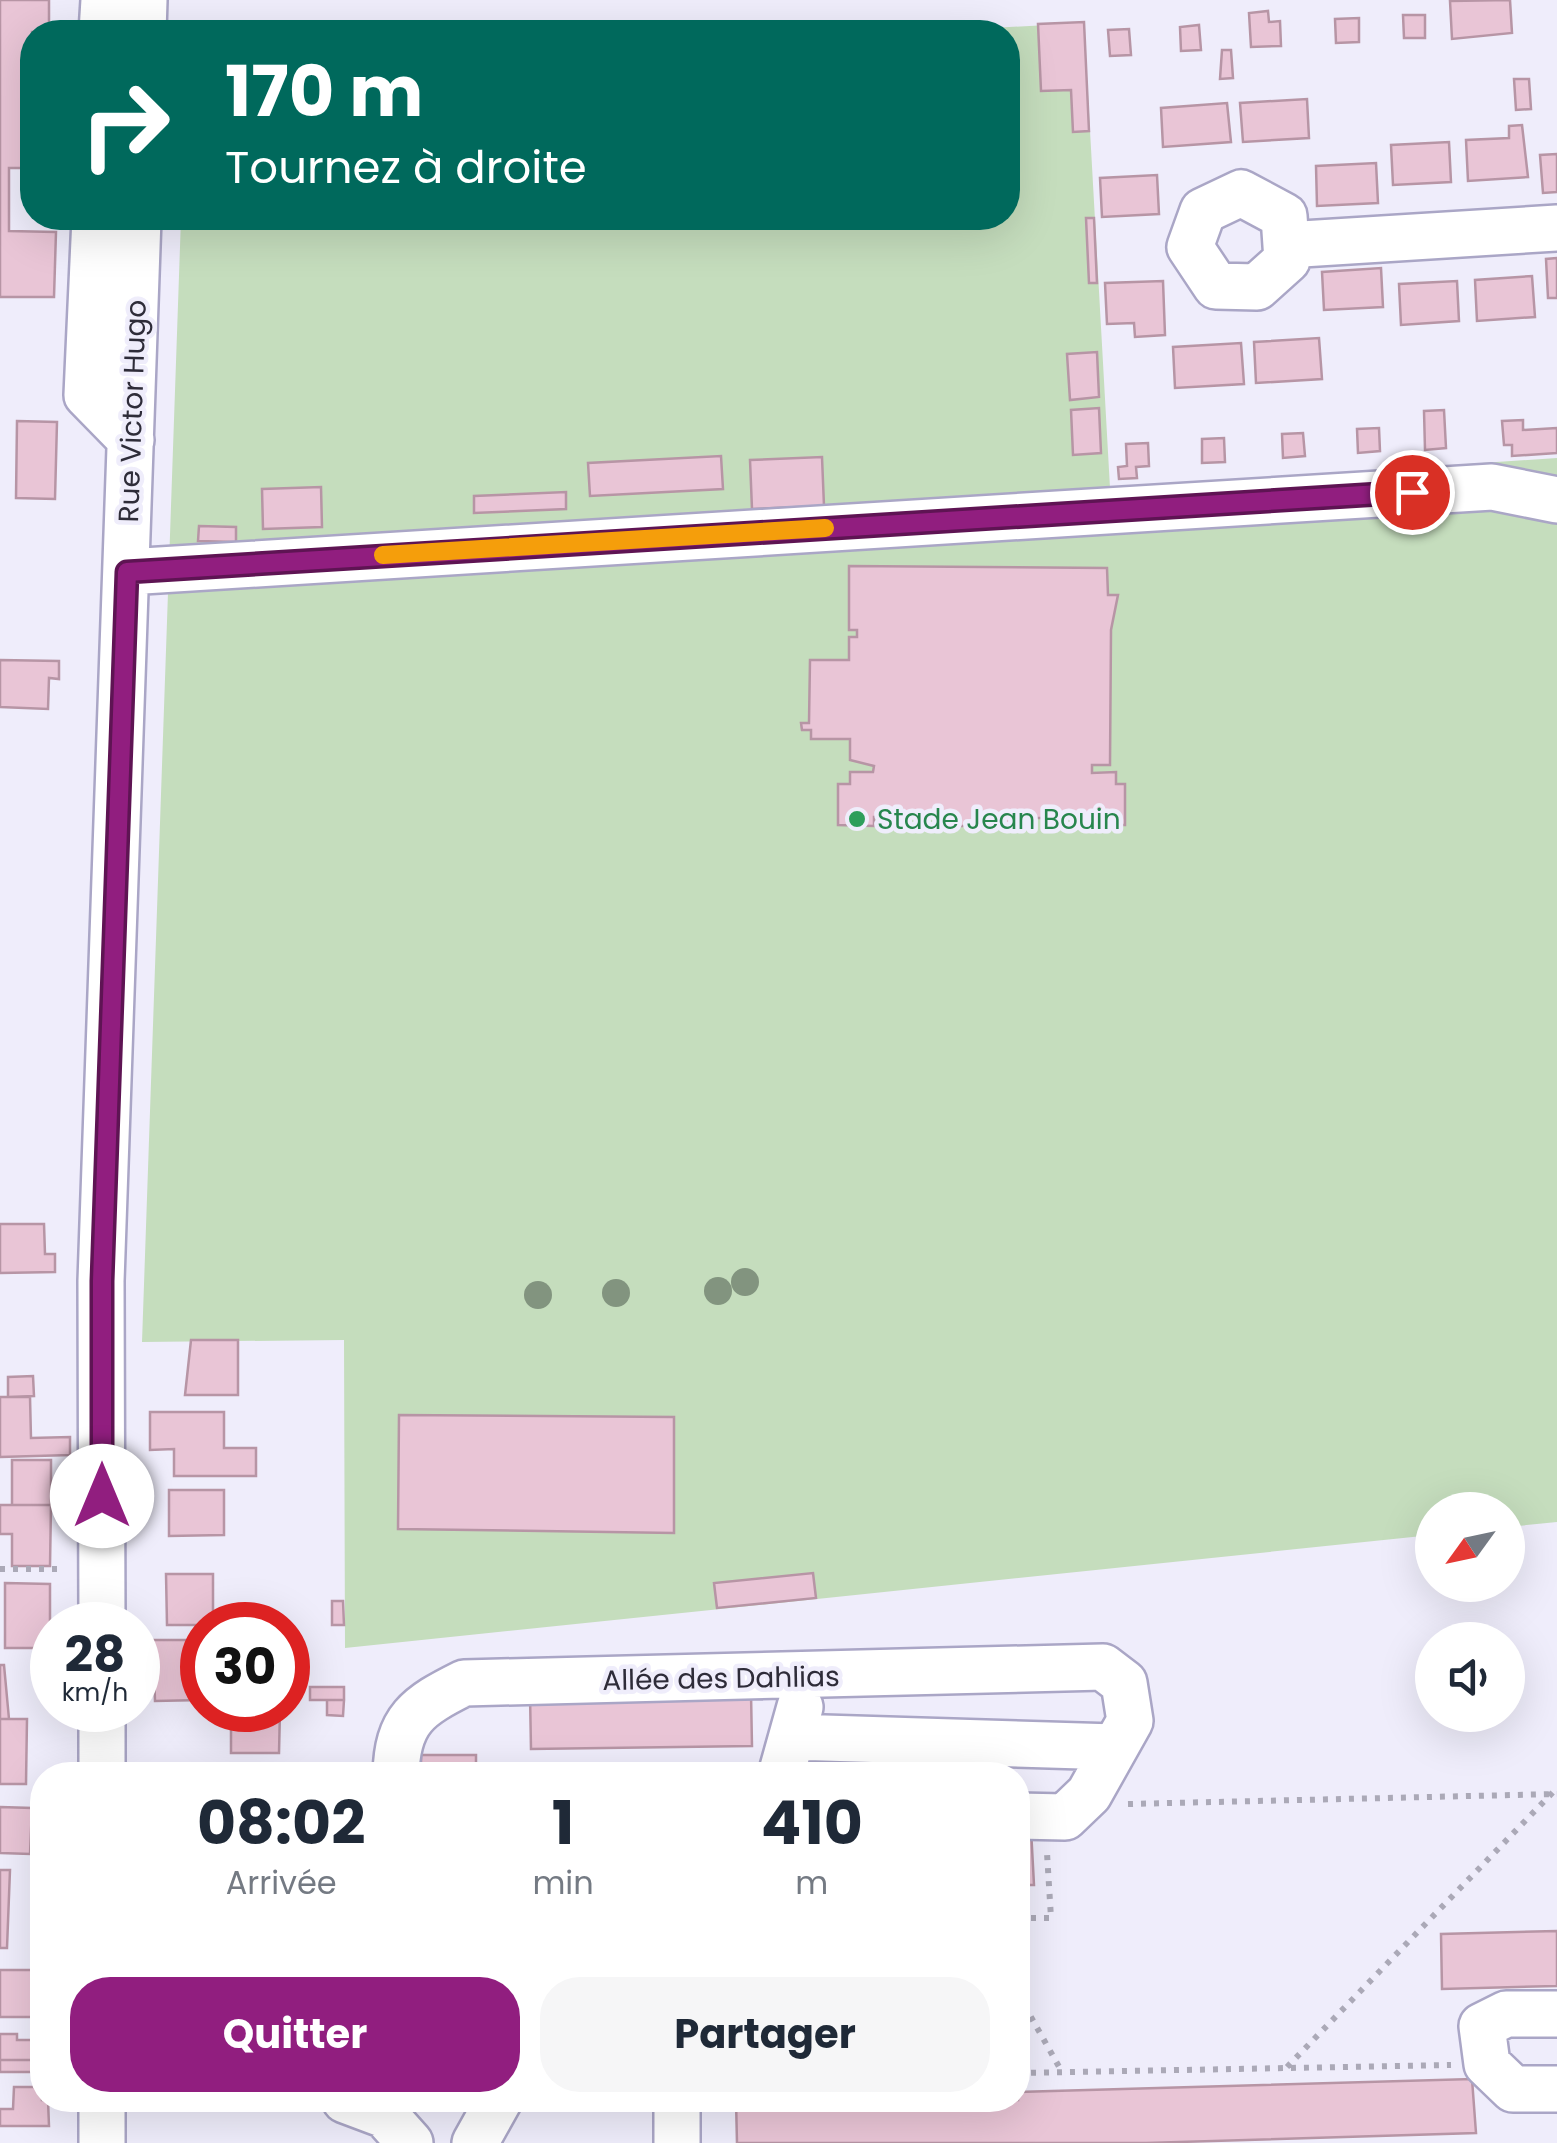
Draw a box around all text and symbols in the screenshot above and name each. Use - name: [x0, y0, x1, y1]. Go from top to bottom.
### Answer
- text: 170 m: [225, 42, 423, 141]
- icon: right: [60, 60, 190, 190]
- text: Tournez à droite: [225, 136, 587, 199]
- street label: Rue Victor Hugo: [109, 299, 156, 523]
- pin: [1370, 450, 1455, 535]
- icon: arrive: [1385, 465, 1440, 520]
- place label: Stade Jean Bouin: [877, 800, 1121, 839]
- marker: Stade Jean Bouin: [846, 808, 868, 830]
- position arrow: [50, 1444, 154, 1548]
- north arrow: [1415, 1492, 1525, 1602]
- map controls: [1415, 1492, 1525, 1732]
- speed limit sign: 30: [180, 1602, 310, 1732]
- text: 28: [65, 1619, 125, 1690]
- button: sound: [1415, 1622, 1525, 1732]
- street label: Allée des Dahlias: [602, 1657, 840, 1700]
- text: km/h: [62, 1675, 128, 1710]
- text: 08:02: [197, 1781, 365, 1865]
- text: 1: [552, 1781, 574, 1865]
- text: 410: [761, 1781, 863, 1865]
- text: Arrivée: [226, 1860, 337, 1905]
- text: min: [532, 1860, 594, 1905]
- text: m: [795, 1860, 828, 1905]
- button: Quitter: [70, 1977, 520, 2092]
- button: Partager: [540, 1977, 990, 2092]

